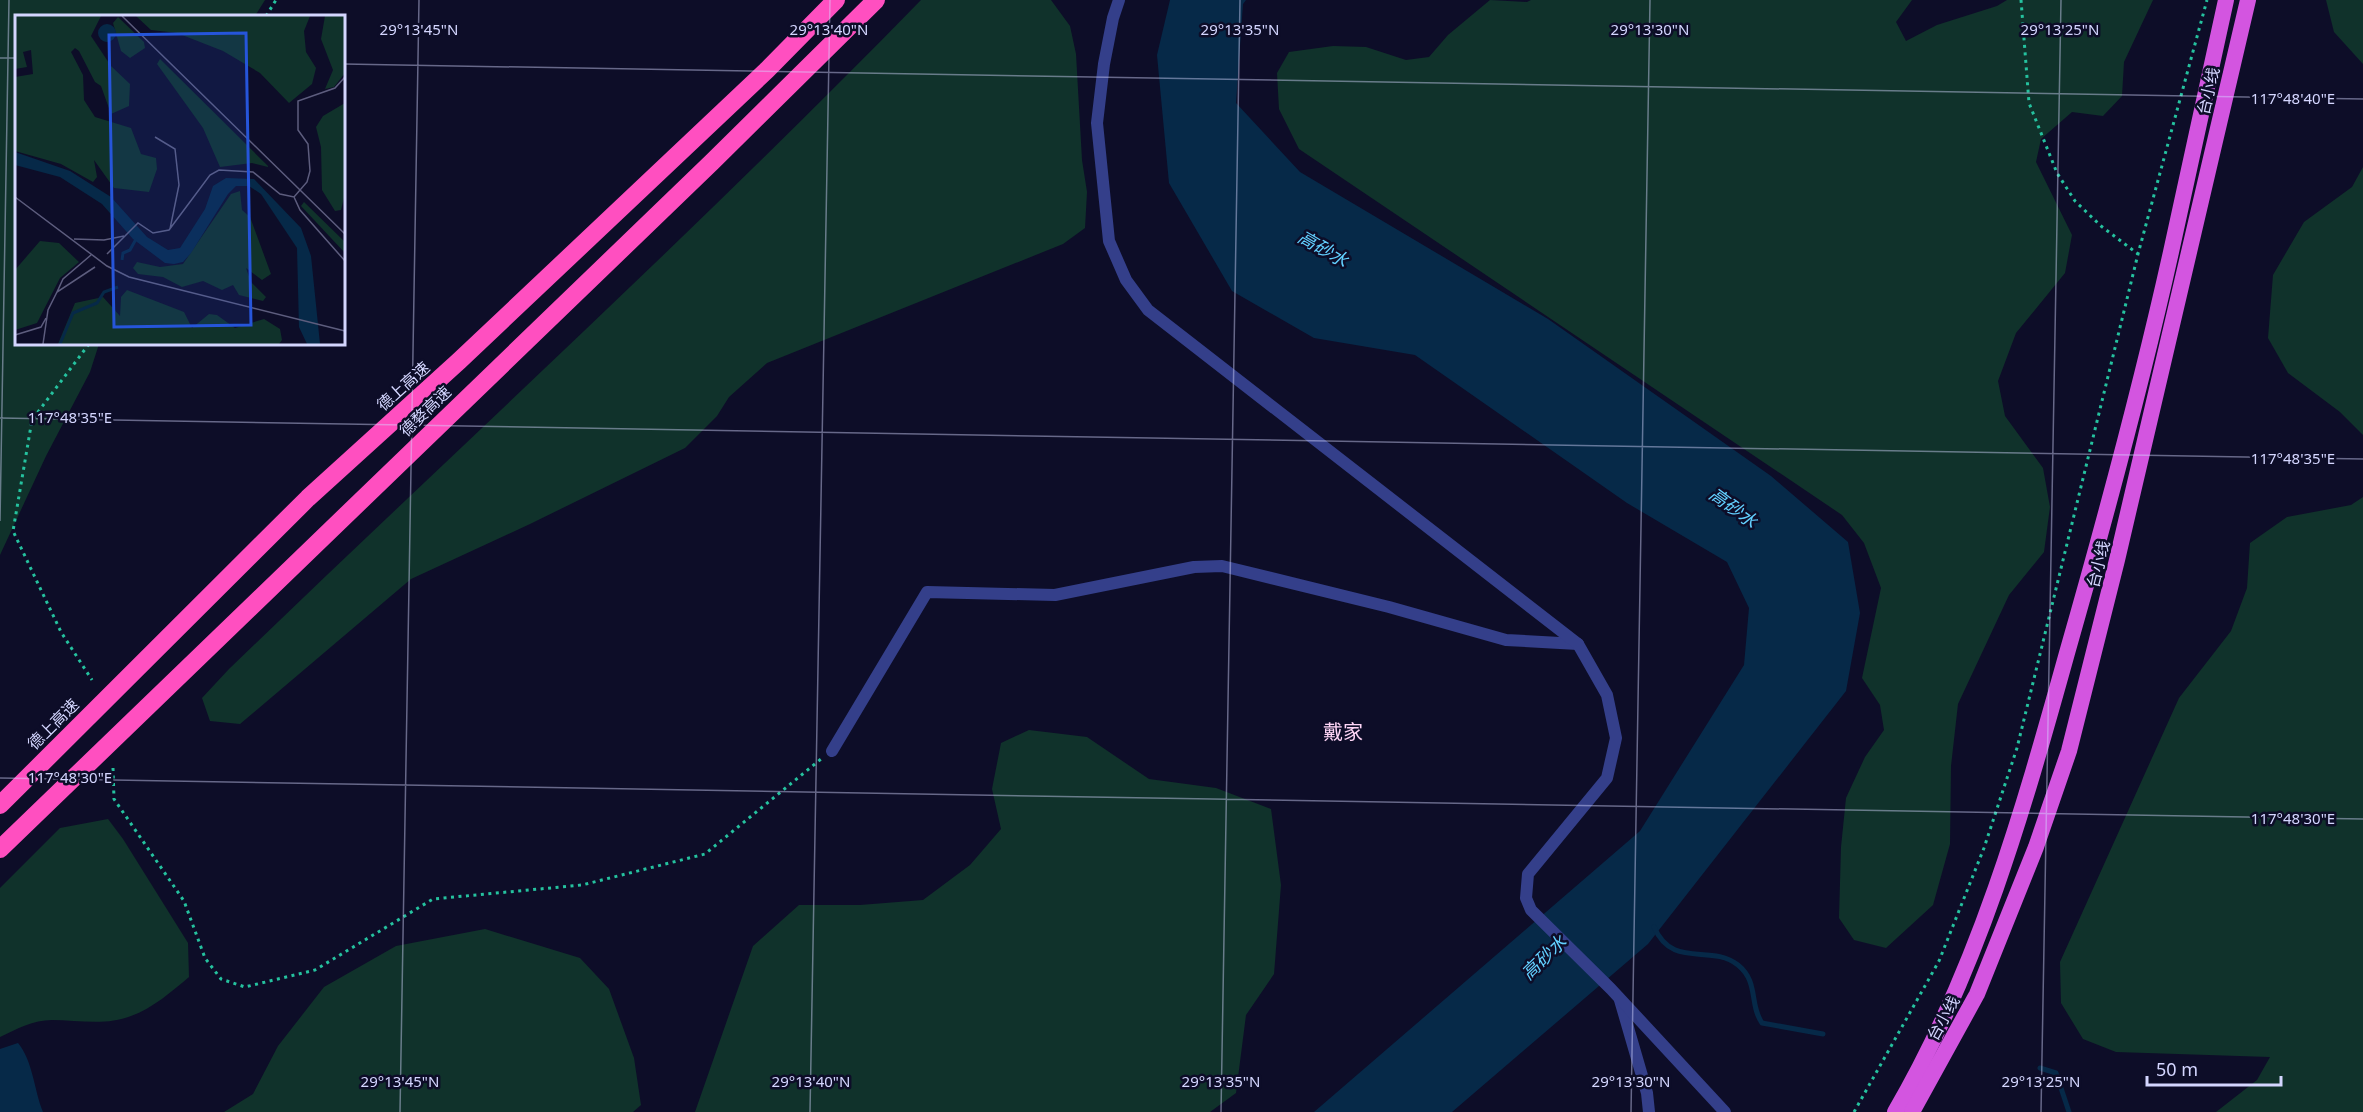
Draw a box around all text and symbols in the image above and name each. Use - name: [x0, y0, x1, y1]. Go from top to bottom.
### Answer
- inset map: [15, 15, 345, 345]
- text: 29°13'45"N: [380, 19, 458, 39]
- text: 29°13'40"N: [790, 19, 868, 39]
- text: 29°13'35"N: [1201, 19, 1279, 39]
- text: 29°13'30"N: [1611, 19, 1689, 39]
- text: 29°13'25"N: [2021, 19, 2099, 39]
- street label: 台小线: [2192, 65, 2224, 117]
- text: 117°48'40"E: [2251, 88, 2335, 108]
- water label: 高砂水: [1294, 224, 1354, 273]
- street label: 德上高速: [372, 356, 434, 416]
- street label: 德婺高速: [394, 381, 456, 441]
- text: 117°48'35"E: [28, 407, 112, 427]
- text: 117°48'35"E: [2251, 448, 2335, 468]
- water label: 高砂水: [1705, 482, 1763, 533]
- street label: 台小线: [2082, 538, 2114, 590]
- street label: 德上高速: [23, 694, 83, 754]
- district label: 戴家: [1323, 718, 1363, 745]
- text: 117°48'30"E: [28, 767, 112, 787]
- text: 117°48'30"E: [2251, 808, 2335, 828]
- water label: 高砂水: [1516, 929, 1572, 985]
- street label: 台小线: [1922, 992, 1964, 1044]
- scale bar: [2147, 1049, 2280, 1087]
- text: 50 m: [2156, 1057, 2198, 1081]
- text: 29°13'45"N: [361, 1071, 439, 1091]
- text: 29°13'40"N: [772, 1071, 850, 1091]
- text: 29°13'35"N: [1182, 1071, 1260, 1091]
- text: 29°13'30"N: [1592, 1071, 1670, 1091]
- text: 29°13'25"N: [2002, 1071, 2080, 1091]

